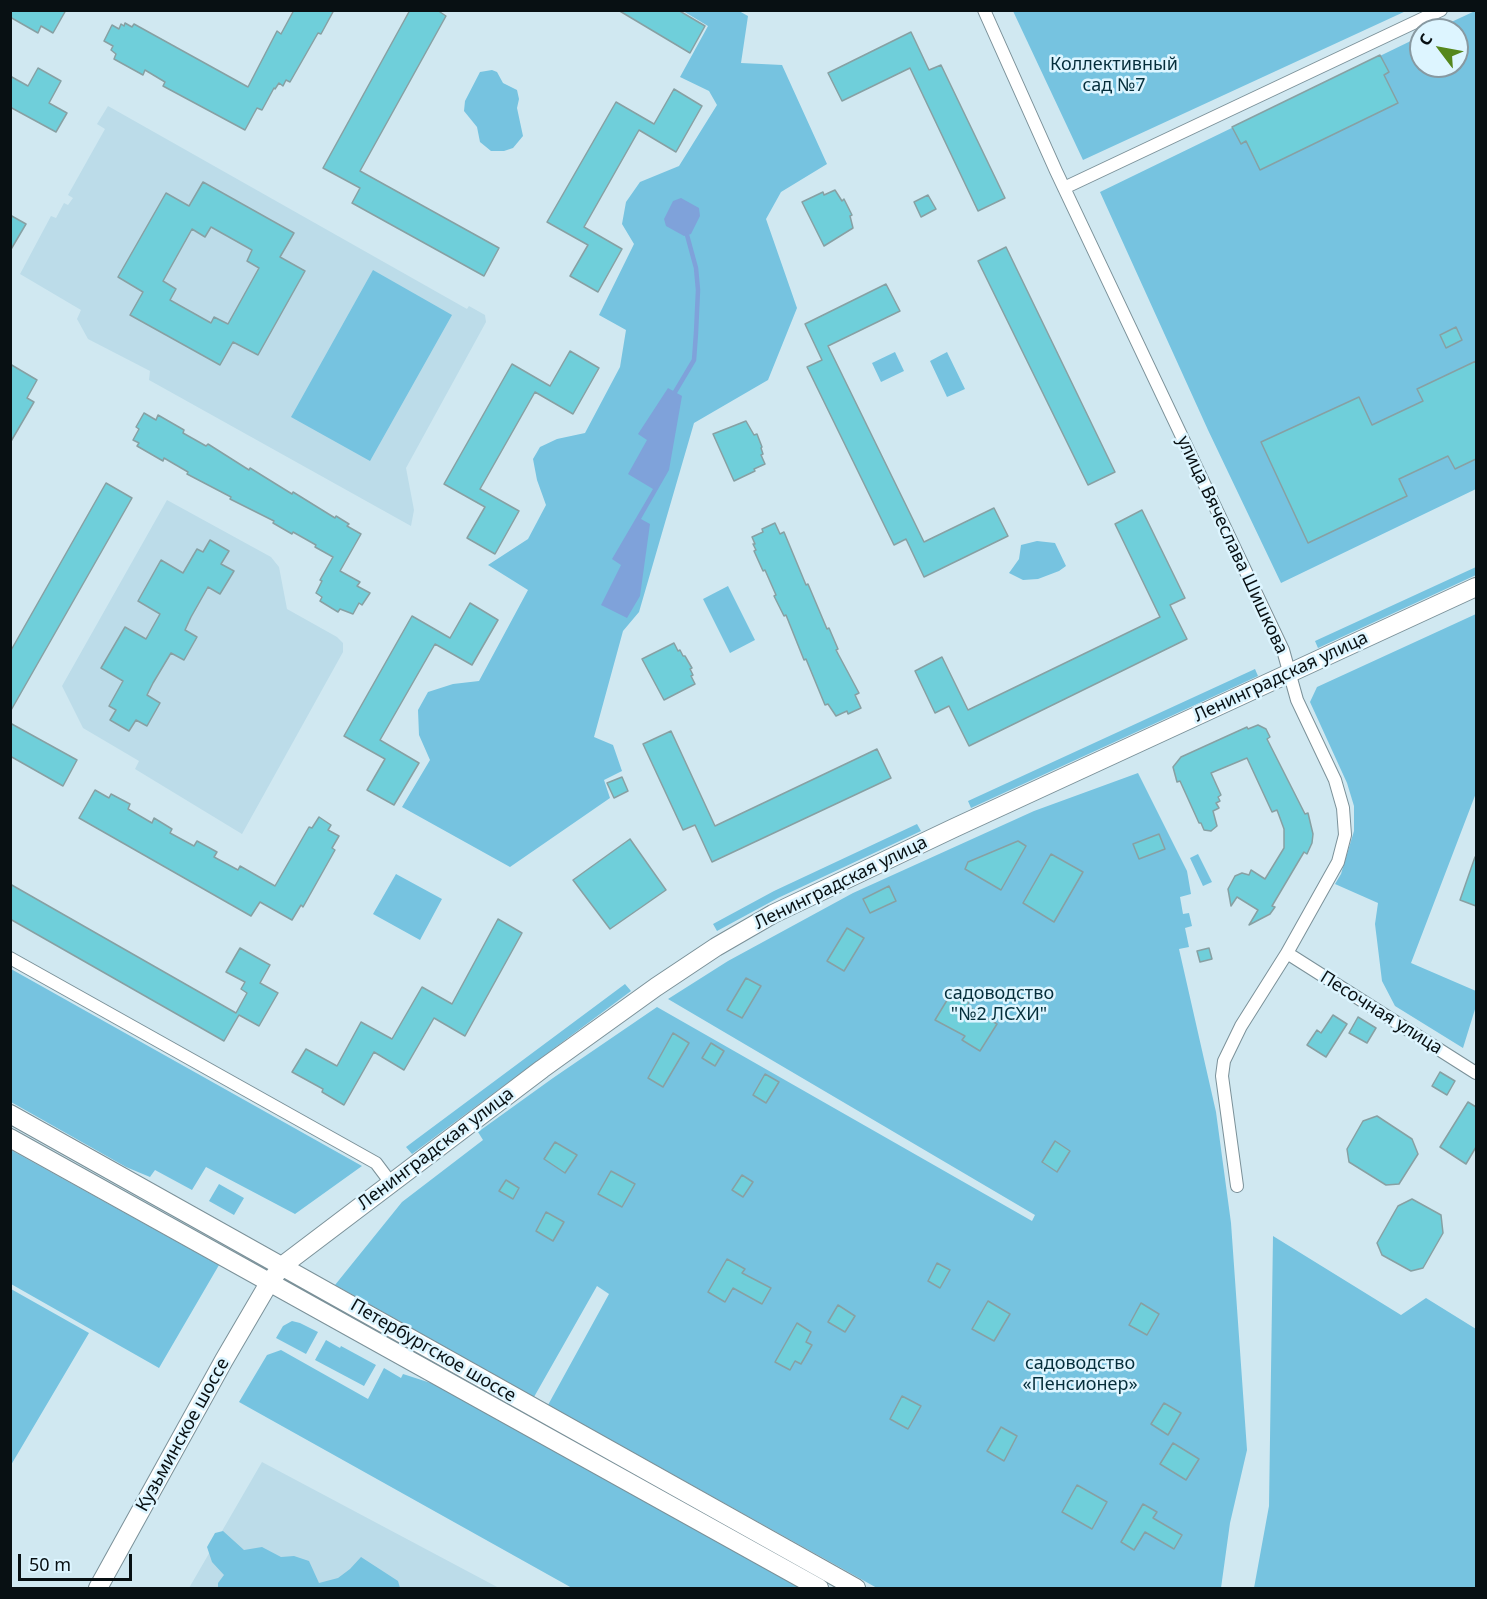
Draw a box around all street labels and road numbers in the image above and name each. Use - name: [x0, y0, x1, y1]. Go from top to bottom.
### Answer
- street label: улица Вячеслава Шишкова: [1172, 432, 1292, 658]
- street label: Ленинградская улица: [1190, 627, 1372, 727]
- street label: Ленинградская улица: [751, 832, 931, 934]
- street label: Песочная улица: [1316, 967, 1446, 1059]
- street label: Ленинградская улица: [354, 1083, 518, 1215]
- street label: Петербургское шоссе: [346, 1295, 520, 1407]
- street label: Кузьминское шоссе: [132, 1354, 234, 1516]

